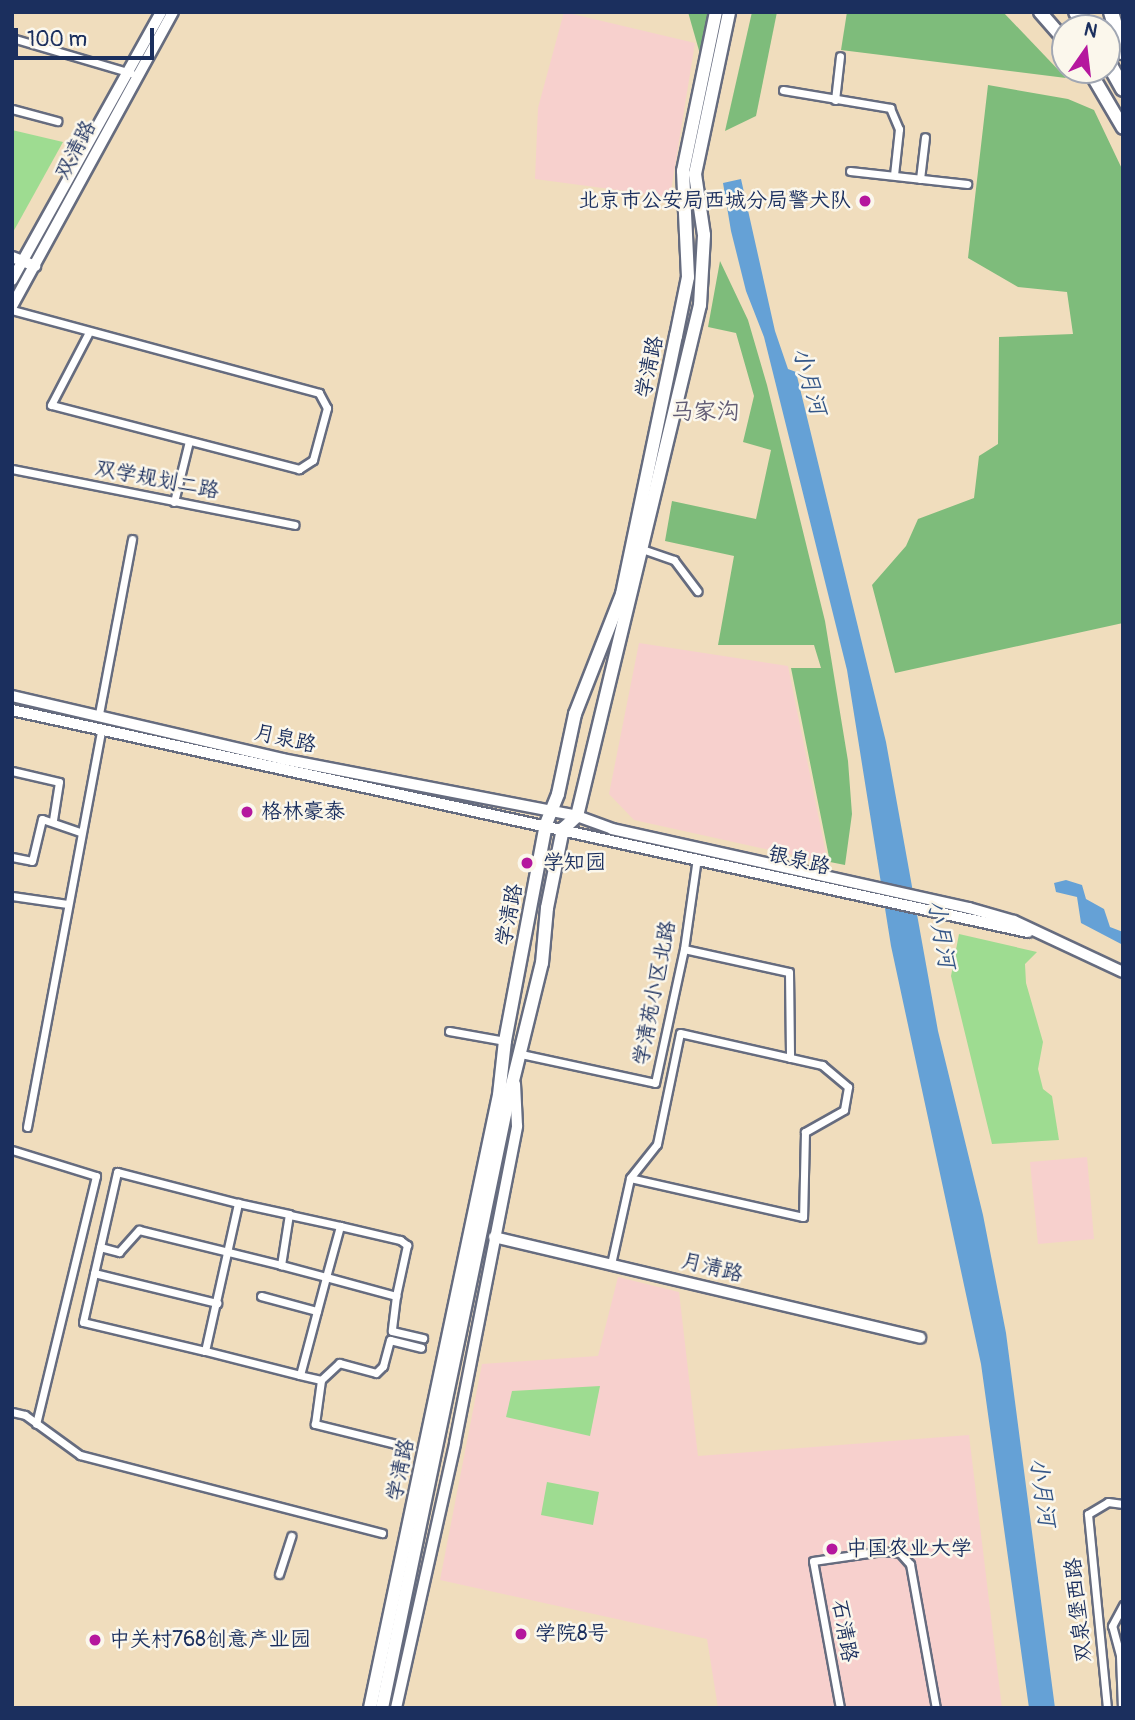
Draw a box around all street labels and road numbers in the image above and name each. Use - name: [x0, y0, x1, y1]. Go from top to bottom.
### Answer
- street label: 双清路: [50, 116, 102, 184]
- street label: 学清路: [631, 334, 669, 400]
- street label: 双学规划二路: [93, 456, 221, 504]
- street label: 月泉路: [251, 720, 319, 758]
- street label: 银泉路: [765, 842, 833, 880]
- street label: 学清路: [492, 882, 528, 948]
- street label: 学清苑小区北路: [629, 918, 681, 1068]
- street label: 月清路: [678, 1248, 746, 1288]
- street label: 学清路: [382, 1437, 420, 1503]
- street label: 双泉堡西路: [1061, 1556, 1097, 1664]
- street label: 石清路: [826, 1598, 862, 1664]

